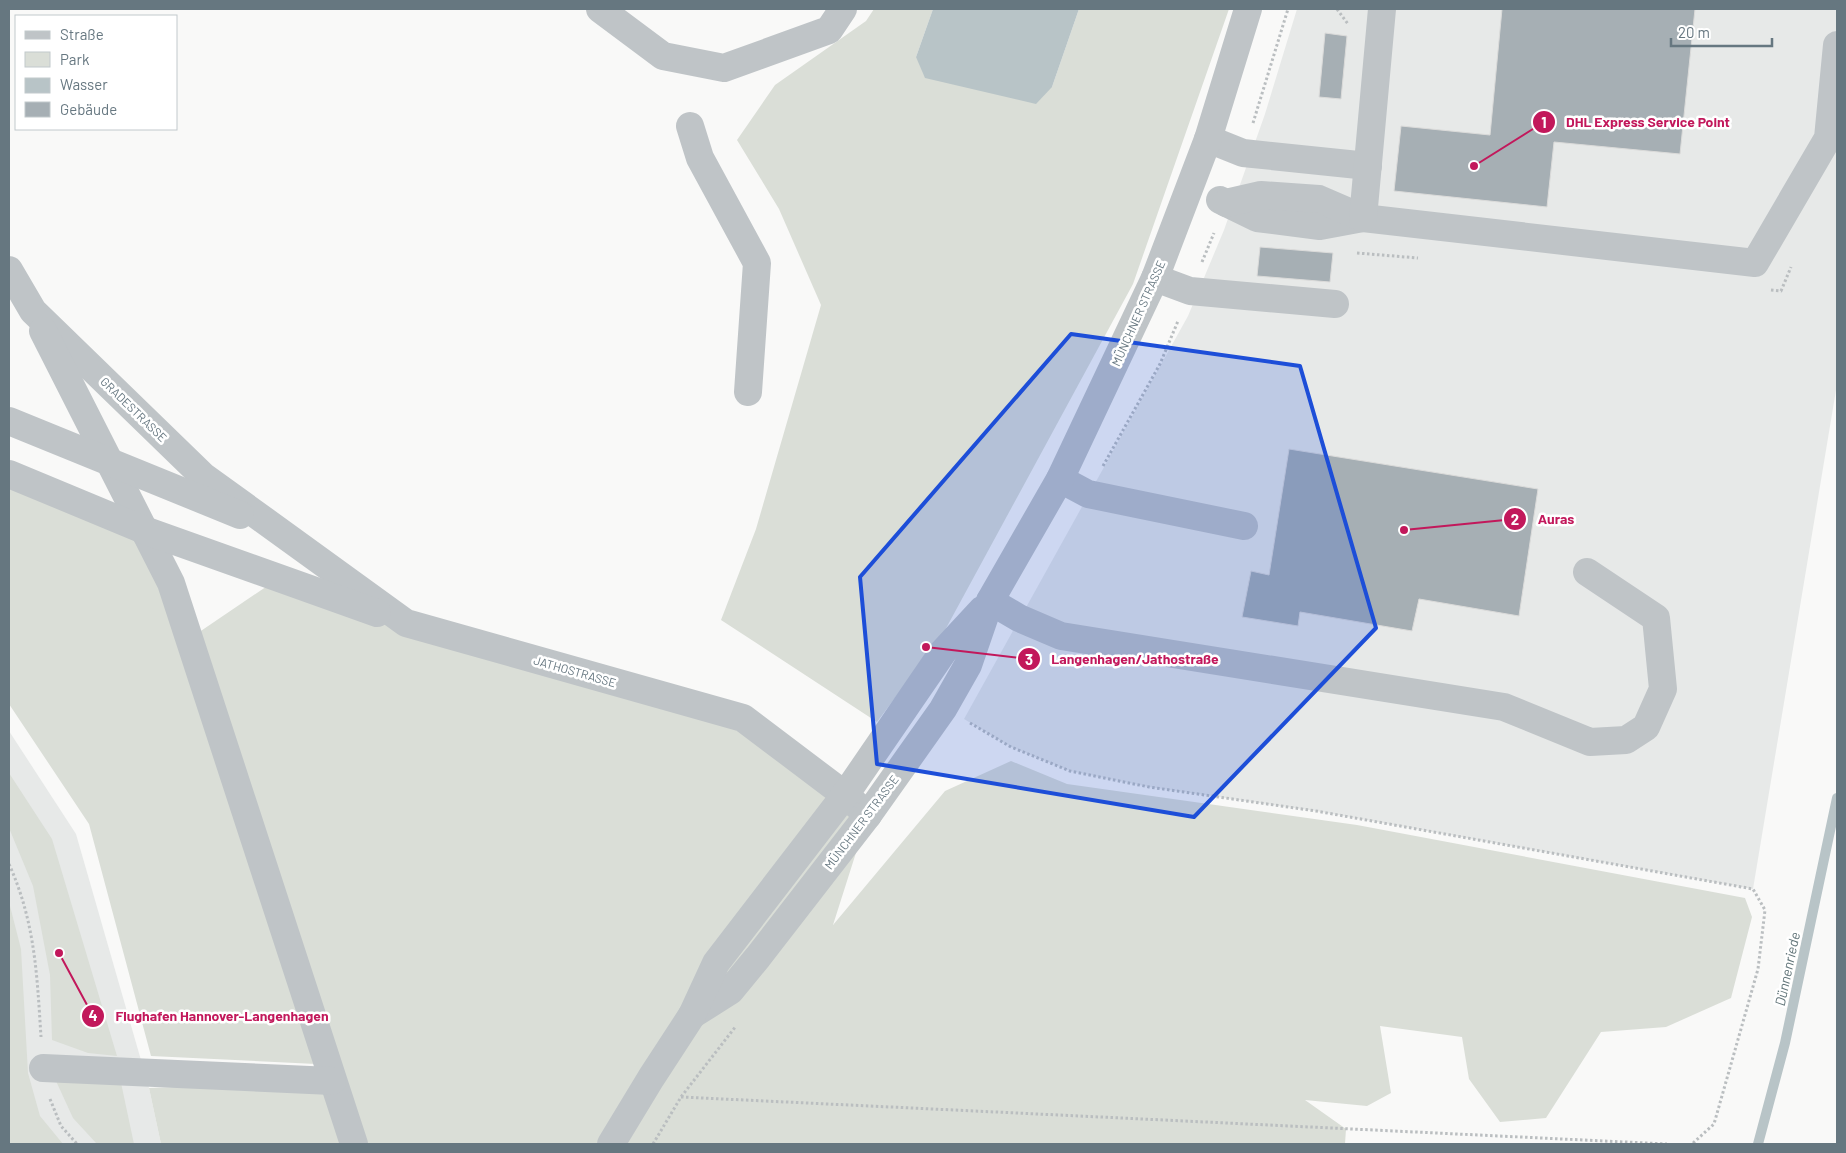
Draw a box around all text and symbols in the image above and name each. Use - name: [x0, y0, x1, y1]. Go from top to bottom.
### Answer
- legend: [15, 15, 178, 130]
- scale bar: [1671, 15, 1772, 47]
- text: 20 m: [1678, 23, 1710, 41]
- text: Straße: [60, 25, 104, 43]
- text: Park: [60, 50, 90, 68]
- text: Wasser: [60, 75, 108, 93]
- text: Gebäude: [60, 100, 117, 118]
- callout: DHL Express Service Point: [1531, 108, 1740, 137]
- text: 1: [1541, 113, 1547, 131]
- text: DHL Express Service Point: [1566, 113, 1730, 130]
- street label: MÜNCHNER STRASSE: [1108, 258, 1168, 368]
- street label: GRADESTRASSE: [98, 374, 170, 444]
- callout: Auras: [1502, 505, 1584, 534]
- text: 2: [1511, 510, 1519, 528]
- text: Auras: [1538, 510, 1574, 527]
- callout: Langenhagen/Jathostraße: [1017, 645, 1229, 674]
- text: 3: [1025, 650, 1033, 668]
- text: Langenhagen/Jathostraße: [1051, 650, 1219, 667]
- street label: JATHOSTRASSE: [532, 653, 618, 689]
- street label: MÜNCHNER STRASSE: [821, 772, 901, 872]
- water label: Dünnenriede: [1771, 931, 1803, 1007]
- callout: Flughafen Hannover-Langenhagen: [81, 1001, 339, 1030]
- text: 4: [88, 1006, 98, 1024]
- text: Flughafen Hannover-Langenhagen: [115, 1007, 329, 1024]

